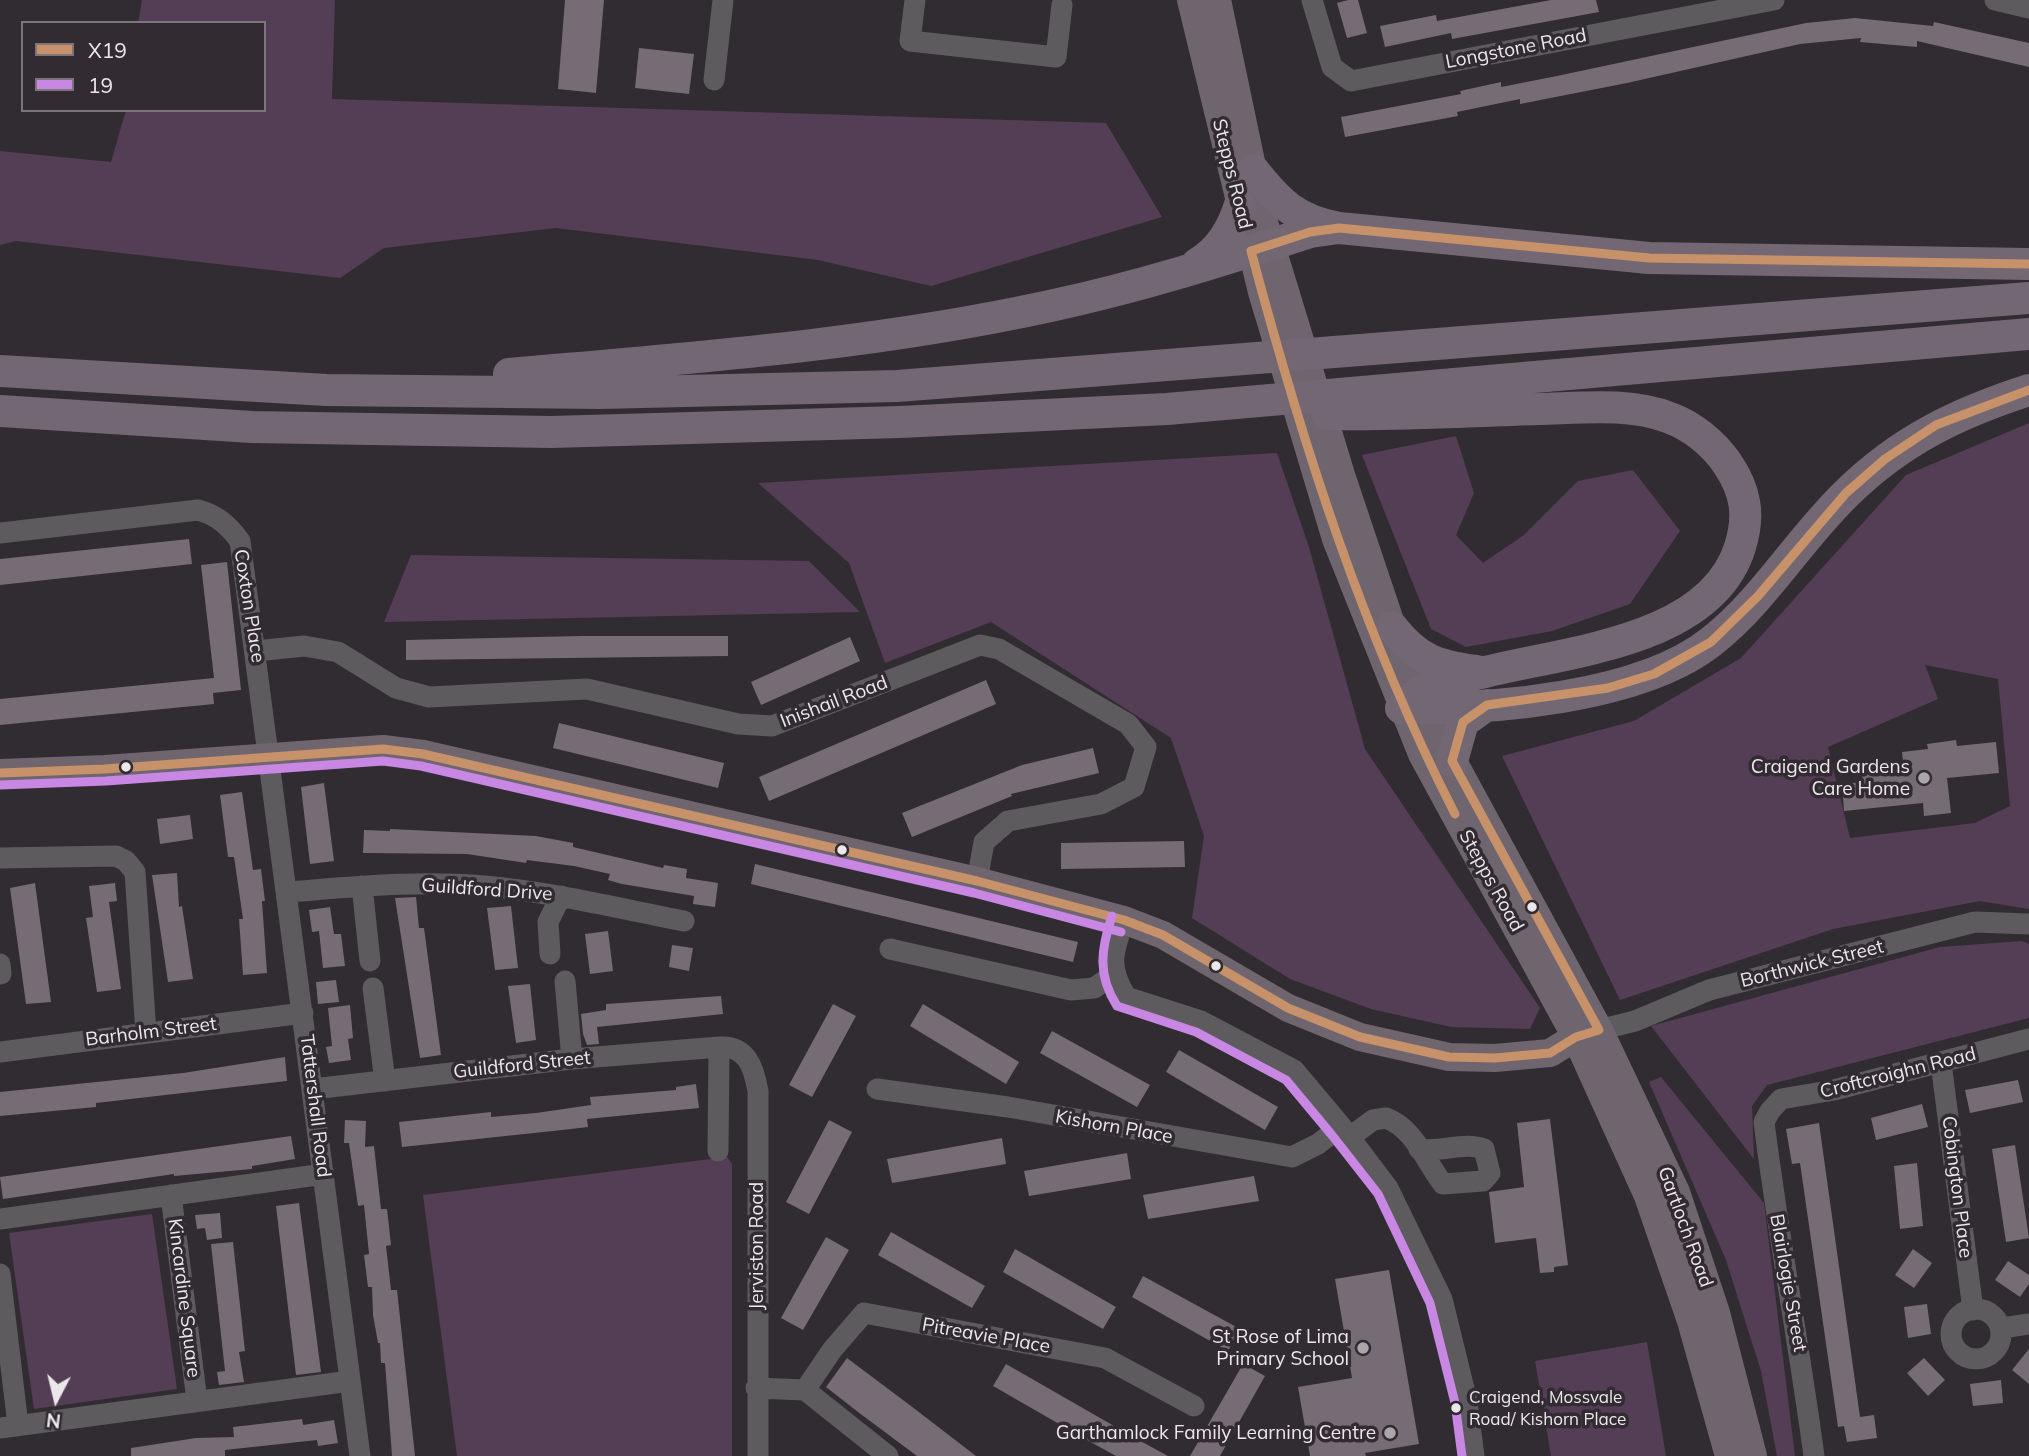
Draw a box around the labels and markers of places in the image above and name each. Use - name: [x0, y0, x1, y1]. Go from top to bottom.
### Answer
- place label: Craigend Gardens Care Home: [1751, 756, 1910, 800]
- unlabelled marker: [119, 760, 133, 774]
- marker: Craigend Gardens Care Home: [1916, 770, 1932, 786]
- unlabelled marker: [835, 843, 849, 857]
- unlabelled marker: [1525, 900, 1539, 914]
- unlabelled marker: [1209, 959, 1223, 973]
- place label: St Rose of Lima Primary School: [1212, 1326, 1349, 1370]
- marker: St Rose of Lima Primary School: [1355, 1340, 1371, 1356]
- place label: Craigend, Mossvale Road/ Kishorn Place: [1469, 1388, 1626, 1428]
- marker: Craigend, Mossvale Road/ Kishorn Place: [1449, 1401, 1463, 1415]
- place label: Garthamlock Family Learning Centre: [1056, 1422, 1376, 1444]
- marker: Garthamlock Family Learning Centre: [1382, 1425, 1398, 1441]

